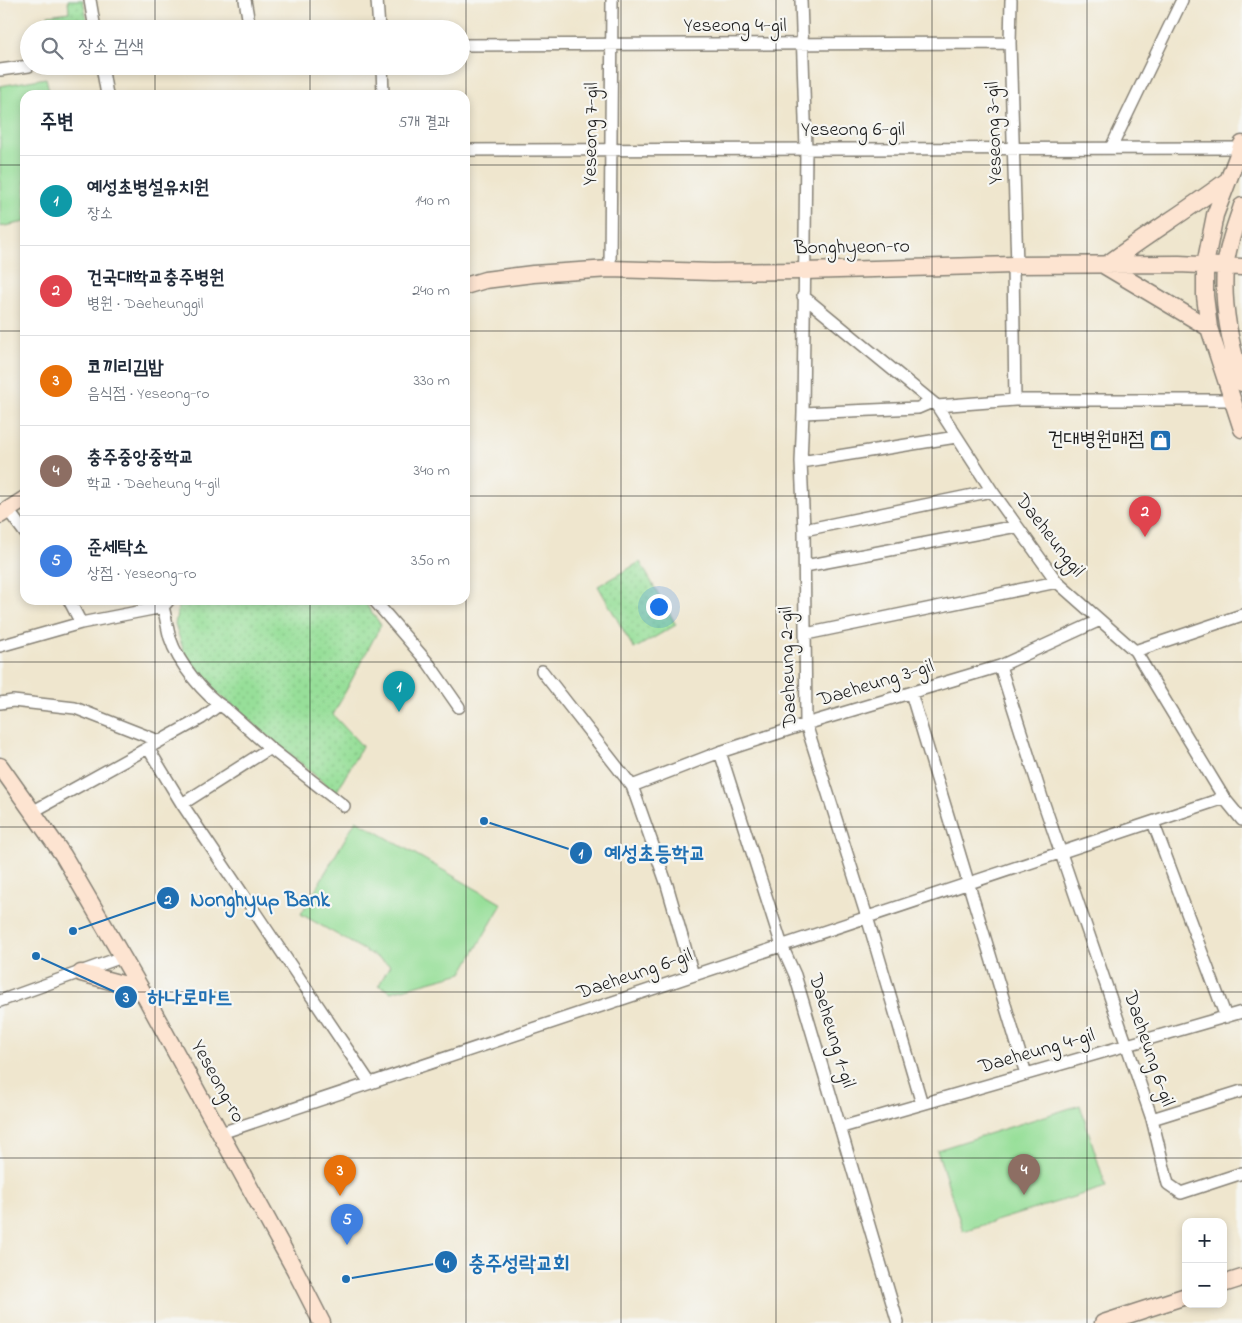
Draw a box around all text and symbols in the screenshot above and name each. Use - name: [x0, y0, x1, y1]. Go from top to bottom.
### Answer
- street label: Yeseong 4-gil: [683, 12, 787, 42]
- search box: [20, 20, 470, 75]
- icon: search: [38, 34, 66, 62]
- text: 장소 검색: [78, 34, 144, 61]
- street label: Yeseong 3-gil: [979, 81, 1012, 185]
- street label: Yeseong 7-gil: [577, 82, 608, 186]
- text: 주변: [40, 108, 74, 138]
- text: 5개 결과: [398, 111, 450, 135]
- street label: Yeseong 6-gil: [801, 116, 905, 146]
- text: 예성초병설유치원: [87, 175, 209, 202]
- text: 1: [53, 189, 59, 213]
- text: 140 m: [415, 189, 450, 213]
- text: 장소: [87, 202, 113, 226]
- street label: Bonghyeon-ro: [793, 232, 910, 265]
- text: 건국대학교충주병원: [87, 265, 225, 292]
- text: 2: [52, 279, 60, 303]
- text: 240 m: [412, 279, 450, 303]
- text: 병원 · Daeheunggil: [87, 292, 203, 316]
- text: 코끼리김밥: [87, 355, 163, 382]
- text: 3: [53, 369, 59, 393]
- text: 330 m: [413, 369, 450, 393]
- text: 음식점 · Yeseong-ro: [87, 382, 210, 406]
- place label: 건대병원매점: [1047, 426, 1144, 455]
- shop icon: 건대병원매점: [1148, 428, 1172, 452]
- text: 충주중앙중학교: [87, 445, 194, 472]
- text: 4: [53, 459, 59, 483]
- text: 340 m: [413, 459, 450, 483]
- text: 학교 · Daeheung 4-gil: [87, 472, 220, 496]
- street label: Daeheunggil: [1006, 487, 1091, 585]
- pin: 2: [1129, 496, 1161, 537]
- text: 준세탁소: [87, 535, 148, 562]
- text: 5: [51, 549, 61, 573]
- text: 350 m: [411, 549, 450, 573]
- text: 상점 · Yeseong-ro: [87, 562, 197, 586]
- your location: [646, 594, 672, 620]
- street label: Daeheung 2-gil: [772, 606, 807, 729]
- street label: Daeheung 3-gil: [813, 653, 938, 717]
- pin: 1: [383, 671, 415, 712]
- callout: 예성초등학교: [569, 835, 715, 871]
- text: 예성초등학교: [604, 840, 706, 870]
- text: 1: [579, 843, 584, 865]
- callout: Nonghyup Bank: [155, 880, 340, 916]
- text: Nonghyup Bank: [190, 886, 330, 918]
- text: 2: [163, 889, 172, 911]
- street label: Daeheung 6-gil: [572, 942, 697, 1010]
- street label: Daeheung 1-gil: [799, 969, 862, 1092]
- callout: 하나로마트: [113, 979, 242, 1015]
- text: 하나로마트: [147, 984, 232, 1014]
- street label: Daeheung 6-gil: [1113, 986, 1181, 1111]
- text: 3: [122, 987, 129, 1009]
- street label: Daeheung 4-gil: [974, 1022, 1099, 1084]
- street label: Yeseong-ro: [181, 1035, 252, 1129]
- pin: 4: [1008, 1154, 1040, 1195]
- pin: 3: [324, 1155, 356, 1196]
- pin: 5: [331, 1204, 363, 1245]
- map controls: [1182, 1218, 1227, 1308]
- button: +: [1182, 1218, 1227, 1263]
- callout: 충주성락교회: [434, 1244, 580, 1280]
- text: 충주성락교회: [468, 1250, 570, 1280]
- text: 4: [442, 1253, 450, 1275]
- button: −: [1182, 1263, 1227, 1308]

